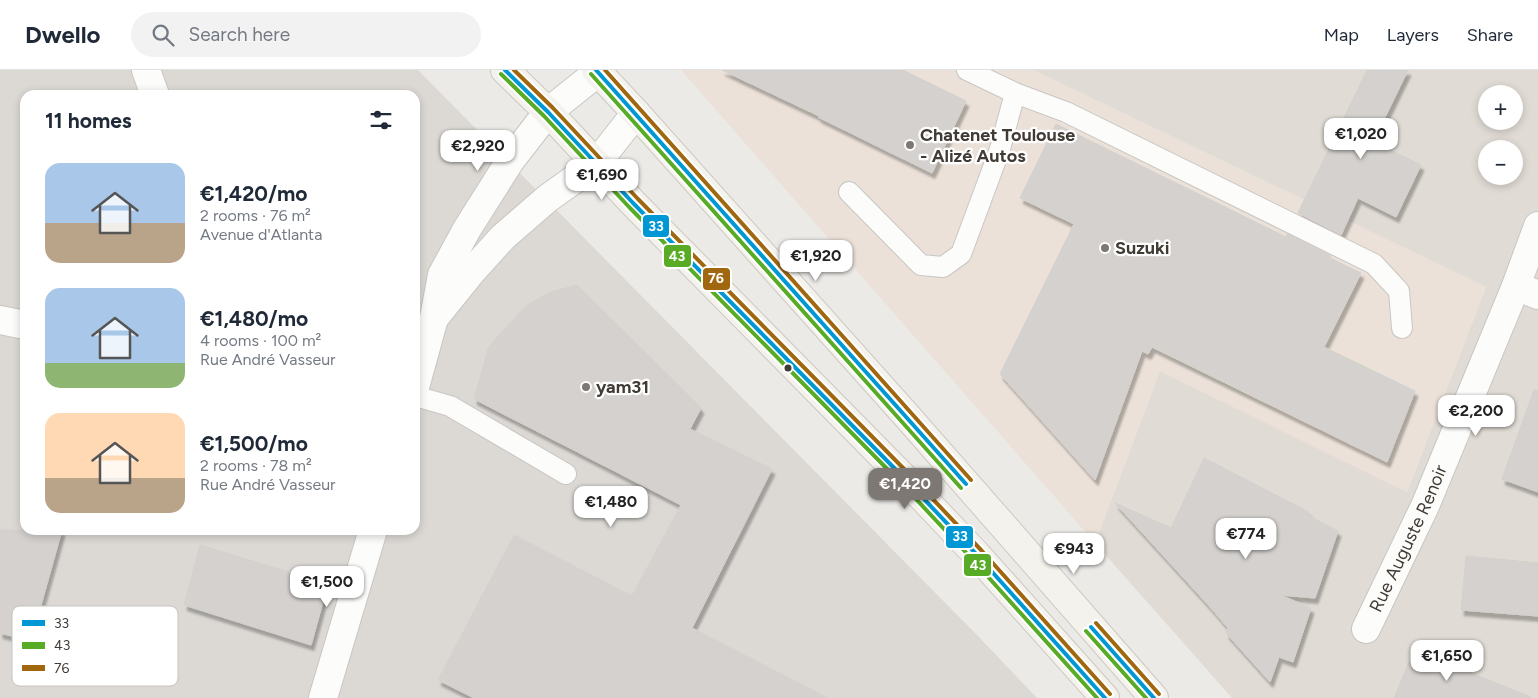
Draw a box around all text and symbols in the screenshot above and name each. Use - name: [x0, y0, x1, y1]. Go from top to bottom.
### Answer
- search box: [131, 12, 481, 57]
- text: Dwello: [25, 20, 101, 49]
- icon: search: [149, 21, 177, 49]
- text: Search here: [189, 23, 290, 46]
- text: Map: [1324, 24, 1359, 46]
- text: Layers: [1387, 24, 1439, 46]
- text: Share: [1467, 24, 1513, 46]
- map controls: [1478, 85, 1523, 185]
- button: +: [1478, 85, 1523, 130]
- icon: filters: [367, 106, 395, 134]
- text: 11 homes: [45, 108, 132, 133]
- pin: €1,020: [1320, 118, 1402, 160]
- place label: Chatenet Toulouse - Alizé Autos: [920, 124, 1075, 167]
- text: €1,020: [1335, 124, 1387, 143]
- pin: €2,920: [437, 129, 519, 172]
- text: €2,920: [451, 136, 505, 155]
- marker: Chatenet Toulouse - Alizé Autos: [904, 139, 916, 151]
- button: −: [1478, 140, 1523, 185]
- pin: €1,690: [561, 158, 643, 201]
- text: €1,690: [577, 165, 627, 184]
- text: €1,420/mo: [200, 181, 308, 206]
- icon: home: [85, 183, 145, 243]
- text: 2 rooms · 76 m²: [200, 206, 311, 225]
- line badge: 33: [642, 214, 670, 238]
- text: 33: [648, 218, 664, 235]
- text: Avenue d'Atlanta: [200, 225, 322, 244]
- place label: Suzuki: [1115, 237, 1169, 259]
- pin: €1,920: [775, 240, 857, 282]
- marker: Suzuki: [1099, 242, 1111, 254]
- line badge: 43: [663, 244, 692, 268]
- text: €1,920: [791, 246, 841, 265]
- text: 43: [669, 248, 686, 265]
- line badge: 76: [702, 267, 731, 291]
- text: 76: [708, 270, 724, 287]
- text: €1,480/mo: [200, 306, 308, 331]
- icon: home: [85, 308, 145, 368]
- text: 4 rooms · 100 m²: [200, 331, 321, 350]
- text: Rue André Vasseur: [200, 350, 335, 369]
- unlabelled marker: [783, 363, 793, 373]
- place label: yam31: [596, 376, 649, 398]
- marker: yam31: [580, 381, 592, 393]
- pin: €2,200: [1435, 394, 1517, 437]
- text: €2,200: [1449, 401, 1503, 420]
- text: €1,500/mo: [200, 431, 308, 456]
- icon: home: [85, 433, 145, 493]
- text: 2 rooms · 78 m²: [200, 456, 312, 475]
- street label: Rue Auguste Renoir: [1365, 462, 1452, 616]
- pin: €1,420: [864, 468, 946, 510]
- text: €1,420: [879, 474, 931, 493]
- text: Rue André Vasseur: [200, 475, 335, 494]
- pin: €1,480: [570, 486, 652, 528]
- text: €1,480: [585, 492, 637, 511]
- pin: €774: [1216, 518, 1276, 560]
- text: €774: [1226, 524, 1266, 543]
- line badge: 33: [945, 525, 974, 549]
- text: 33: [952, 528, 968, 545]
- pin: €943: [1044, 532, 1104, 575]
- text: €943: [1054, 539, 1094, 558]
- line badge: 43: [963, 553, 992, 577]
- text: 43: [970, 557, 987, 574]
- pin: €1,500: [286, 566, 368, 608]
- text: €1,500: [301, 572, 353, 591]
- legend: [12, 606, 178, 686]
- text: 33: [54, 615, 69, 632]
- text: 43: [54, 637, 70, 654]
- pin: €1,650: [1406, 640, 1488, 682]
- text: €1,650: [1422, 646, 1472, 665]
- text: 76: [54, 660, 70, 677]

